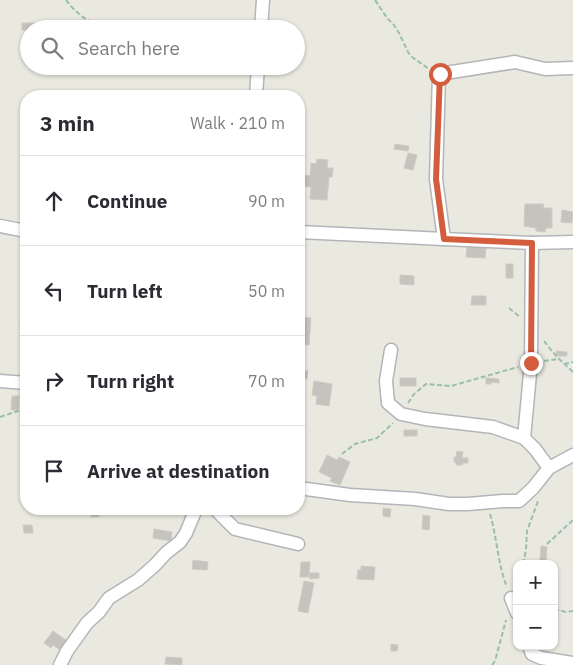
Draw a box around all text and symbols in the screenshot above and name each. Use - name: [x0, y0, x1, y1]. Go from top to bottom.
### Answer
- search box: [20, 20, 305, 75]
- icon: search: [38, 34, 66, 62]
- text: Search here: [78, 36, 180, 60]
- route start: [429, 63, 452, 86]
- text: 3 min: [40, 109, 95, 137]
- text: Walk · 210 m: [190, 113, 285, 133]
- icon: ahead: [40, 187, 68, 215]
- text: Continue: [87, 189, 167, 213]
- text: 90 m: [248, 191, 285, 211]
- icon: left: [40, 277, 68, 305]
- text: Turn left: [87, 279, 163, 303]
- text: 50 m: [248, 281, 285, 301]
- route end: [520, 352, 543, 375]
- icon: right: [40, 367, 68, 395]
- text: Turn right: [87, 369, 174, 393]
- text: 70 m: [248, 371, 285, 391]
- icon: arrive: [40, 457, 68, 485]
- text: Arrive at destination: [87, 459, 270, 483]
- map controls: [513, 560, 558, 650]
- button: +: [513, 560, 558, 605]
- button: −: [513, 605, 558, 650]

